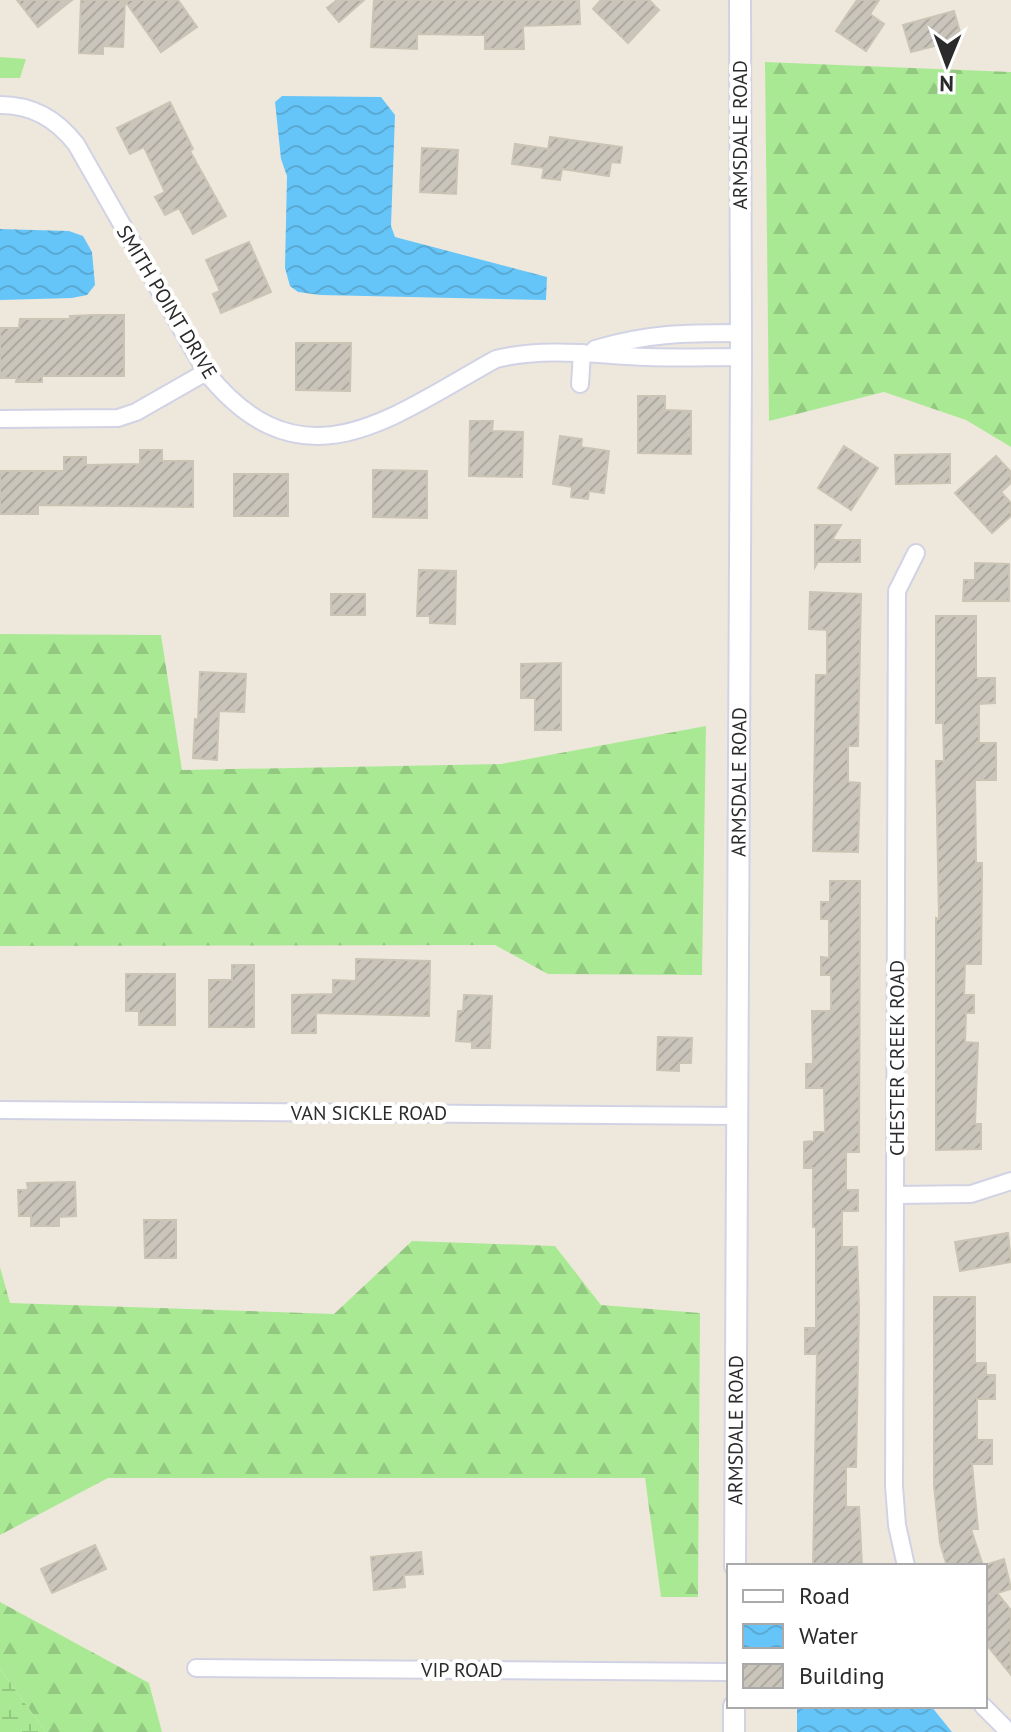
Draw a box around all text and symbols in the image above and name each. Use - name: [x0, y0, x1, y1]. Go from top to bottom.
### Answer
- north arrow: [907, 24, 987, 104]
- street label: ARMSDALE ROAD: [727, 60, 753, 210]
- text: N: [939, 70, 954, 98]
- street label: SMITH POINT DRIVE: [111, 221, 223, 383]
- street label: ARMSDALE ROAD: [726, 707, 752, 857]
- street label: CHESTER CREEK ROAD: [884, 960, 910, 1156]
- street label: VAN SICKLE ROAD: [290, 1100, 447, 1126]
- street label: ARMSDALE ROAD: [722, 1355, 749, 1505]
- legend: [727, 1564, 987, 1708]
- text: Road: [799, 1580, 850, 1611]
- text: Water: [799, 1620, 858, 1651]
- street label: VIP ROAD: [420, 1657, 503, 1683]
- text: Building: [799, 1660, 885, 1691]

